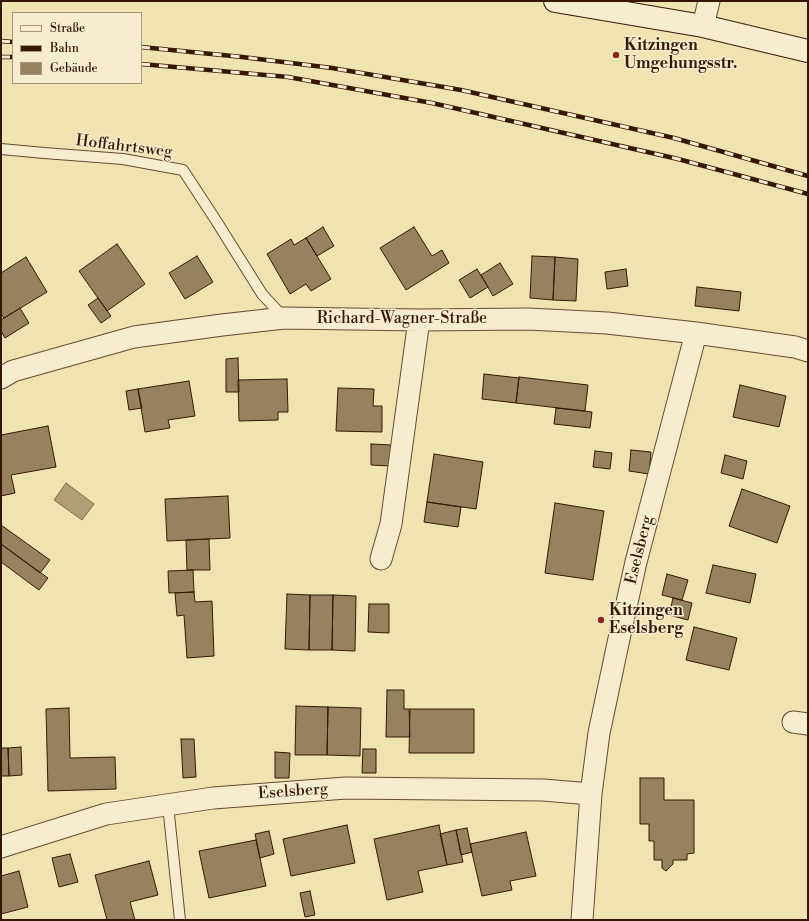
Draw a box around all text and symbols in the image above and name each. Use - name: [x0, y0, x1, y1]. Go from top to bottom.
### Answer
- legend: [12, 12, 142, 84]
- text: Straße: [50, 21, 85, 36]
- place label: Kitzingen Umgehungsstr.: [624, 36, 737, 74]
- text: Bahn: [50, 41, 79, 56]
- marker: Kitzingen Umgehungsstr.: [611, 50, 621, 60]
- text: Gebäude: [50, 61, 98, 76]
- street label: Hoffahrtsweg: [75, 132, 173, 162]
- street label: Richard-Wagner-Straße: [317, 309, 487, 329]
- street label: Eselsberg: [622, 514, 658, 586]
- place label: Kitzingen Eselsberg: [609, 601, 683, 639]
- marker: Kitzingen Eselsberg: [596, 615, 606, 625]
- street label: Eselsberg: [257, 780, 329, 804]

